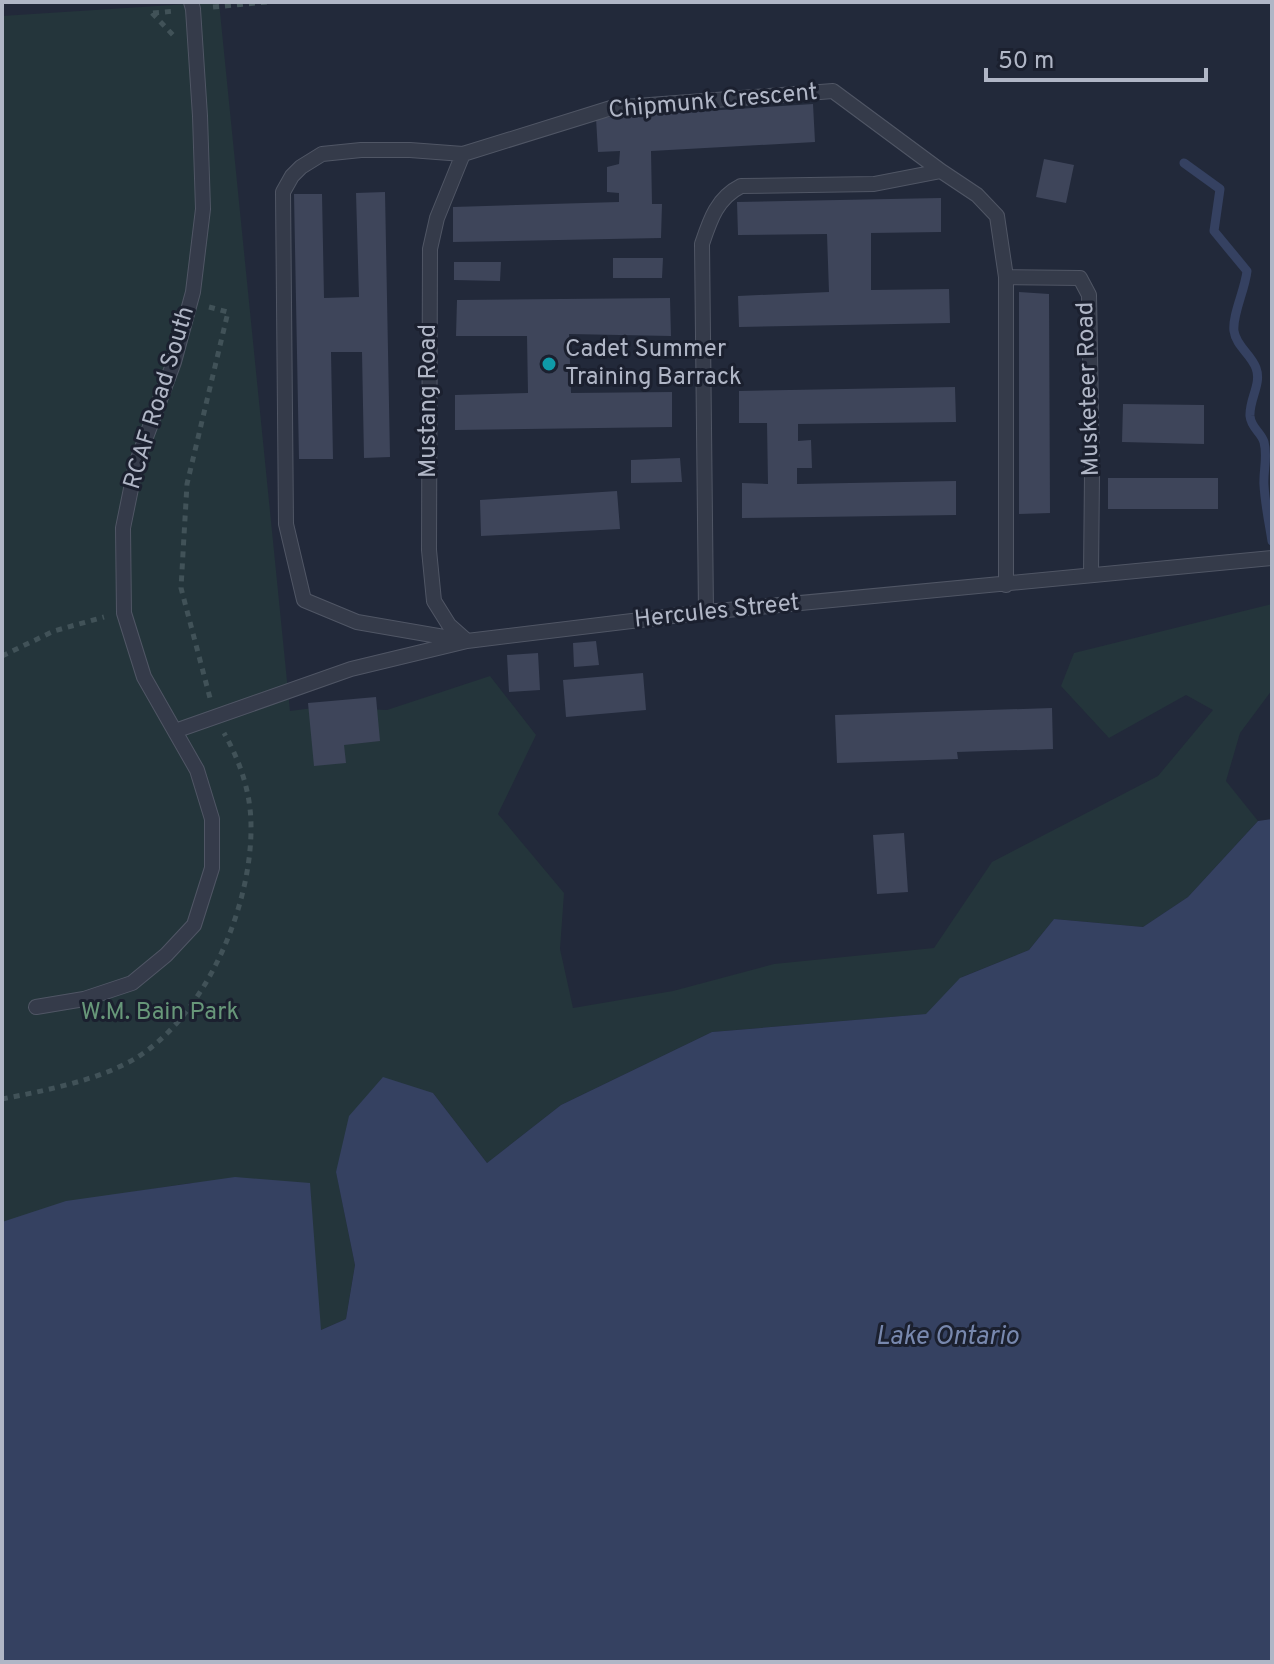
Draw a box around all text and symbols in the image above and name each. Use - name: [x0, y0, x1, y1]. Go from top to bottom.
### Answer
- scale bar: [986, 32, 1206, 82]
- text: 50 m: [998, 47, 1054, 77]
- street label: Chipmunk Crescent: [607, 78, 819, 126]
- street label: Musketeer Road: [1071, 301, 1107, 477]
- street label: RCAF Road South: [118, 303, 202, 493]
- street label: Mustang Road: [414, 324, 444, 478]
- place label: Cadet Summer Training Barrack: [565, 335, 742, 393]
- marker: Cadet Summer Training Barrack: [540, 355, 558, 373]
- street label: Hercules Street: [633, 588, 801, 636]
- park label: W.M. Bain Park: [81, 998, 239, 1028]
- water label: Lake Ontario: [875, 1321, 1019, 1354]

